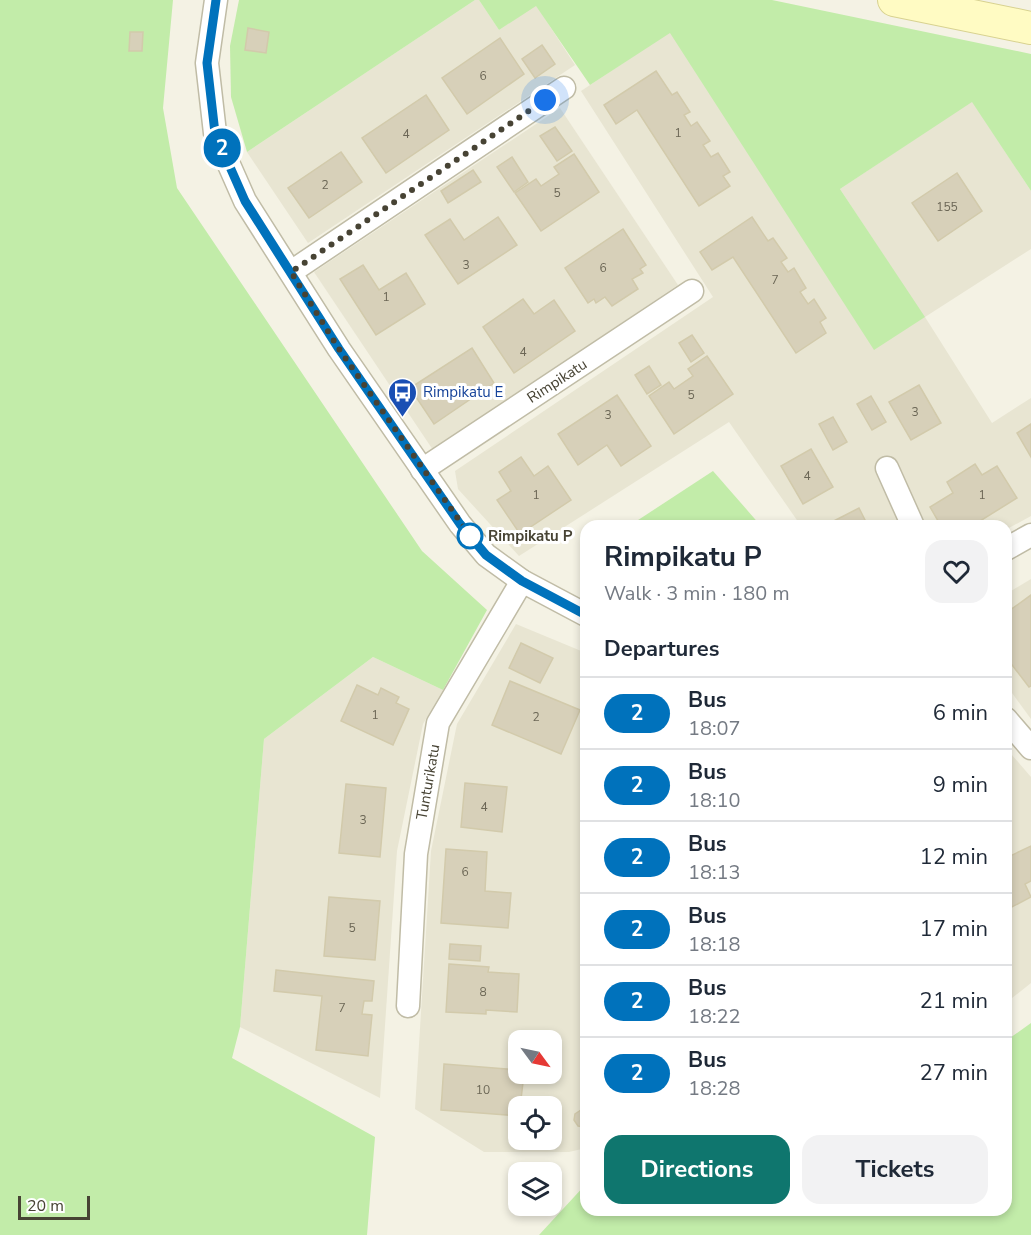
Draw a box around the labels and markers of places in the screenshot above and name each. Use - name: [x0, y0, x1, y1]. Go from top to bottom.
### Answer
- bus stop icon: Rimpikatu E: [386, 376, 418, 418]
- place label: Rimpikatu E: [423, 382, 503, 402]
- marker: Rimpikatu P: [457, 523, 483, 549]
- place label: Rimpikatu P: [488, 526, 573, 546]

